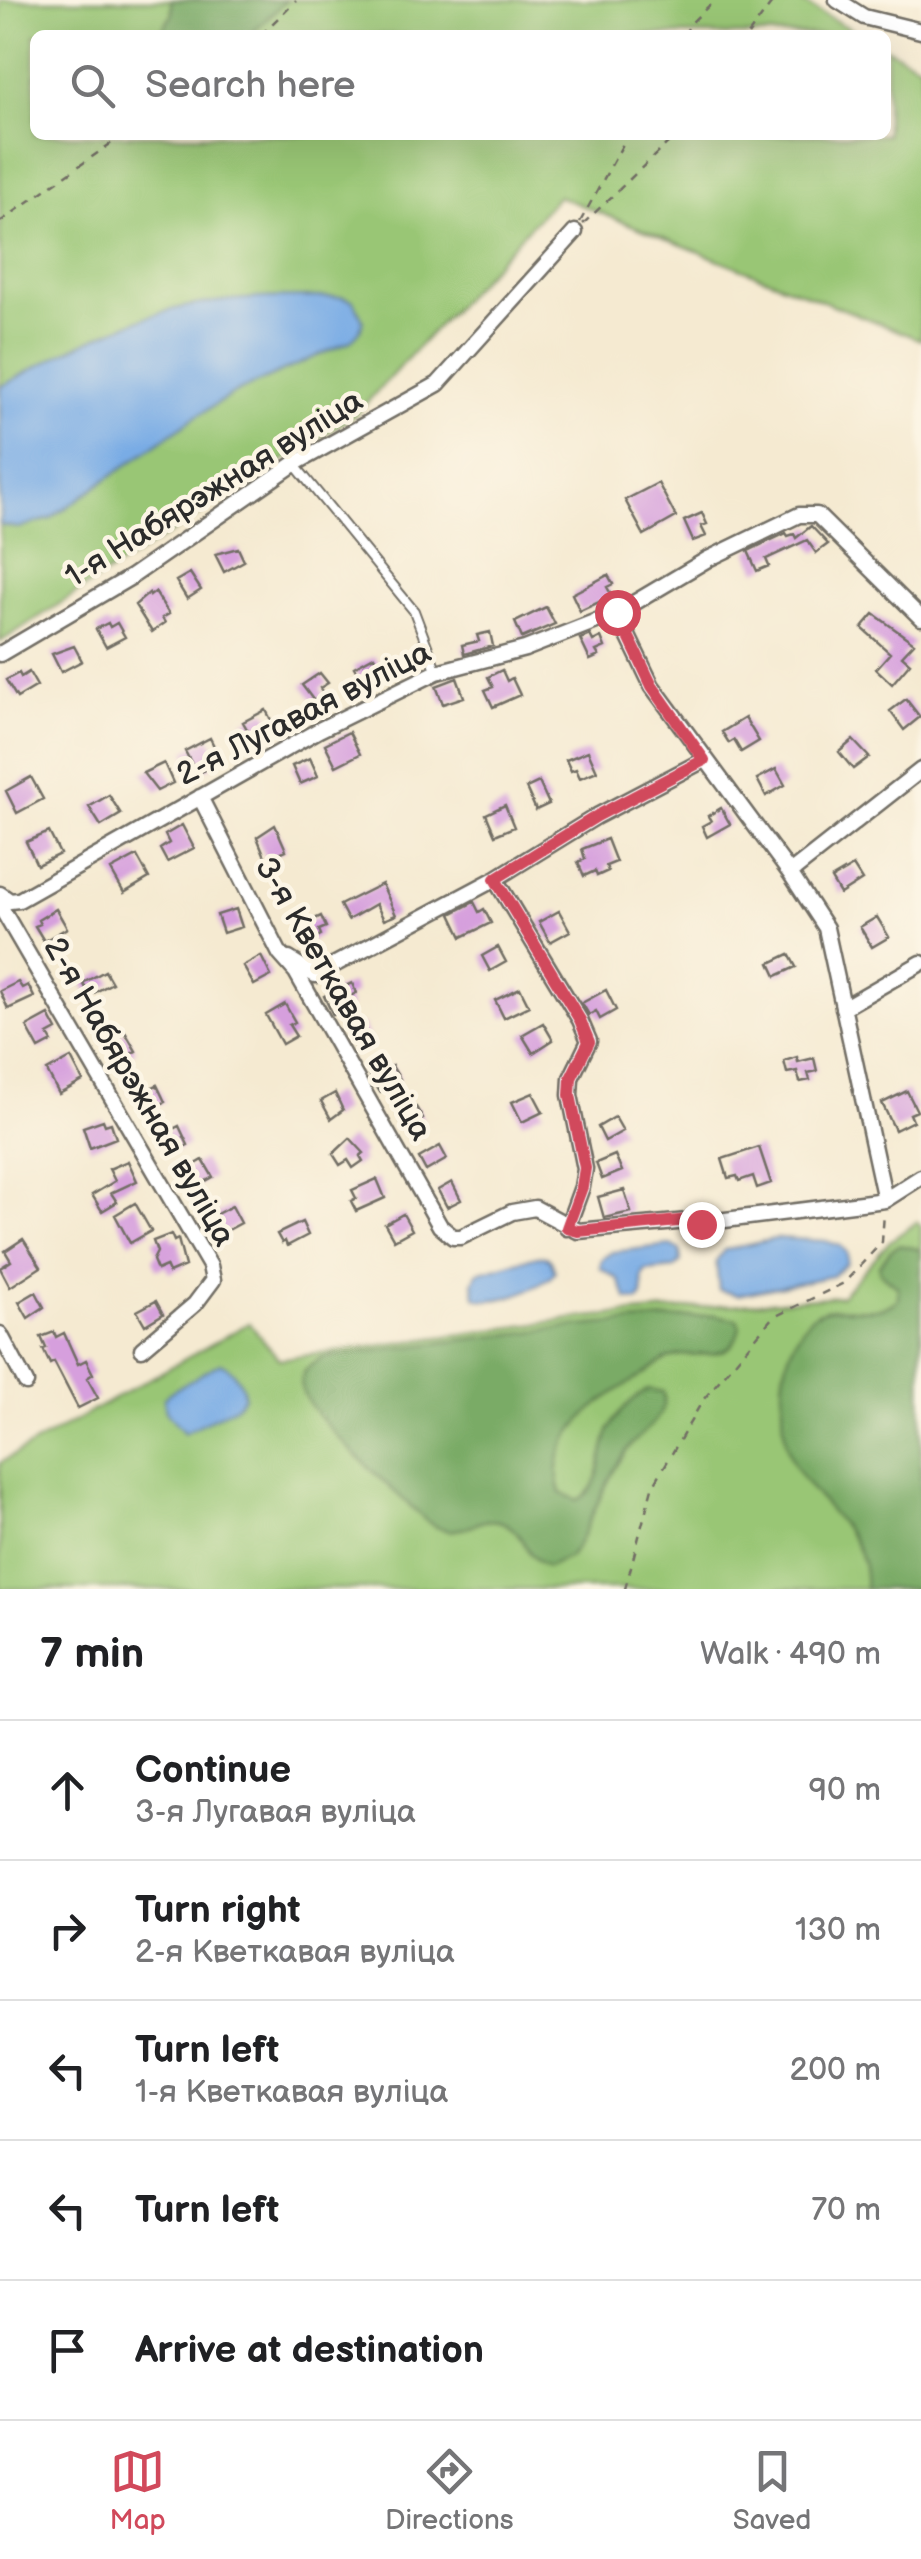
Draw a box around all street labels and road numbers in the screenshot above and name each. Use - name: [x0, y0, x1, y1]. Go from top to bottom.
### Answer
- street label: 1-я Набярэжная вуліца: [58, 381, 370, 597]
- street label: 2-я Лугавая вуліца: [170, 633, 438, 795]
- street label: 3-я Кветкавая вуліца: [246, 850, 440, 1148]
- street label: 2-я Набярэжная вуліца: [35, 931, 243, 1253]

